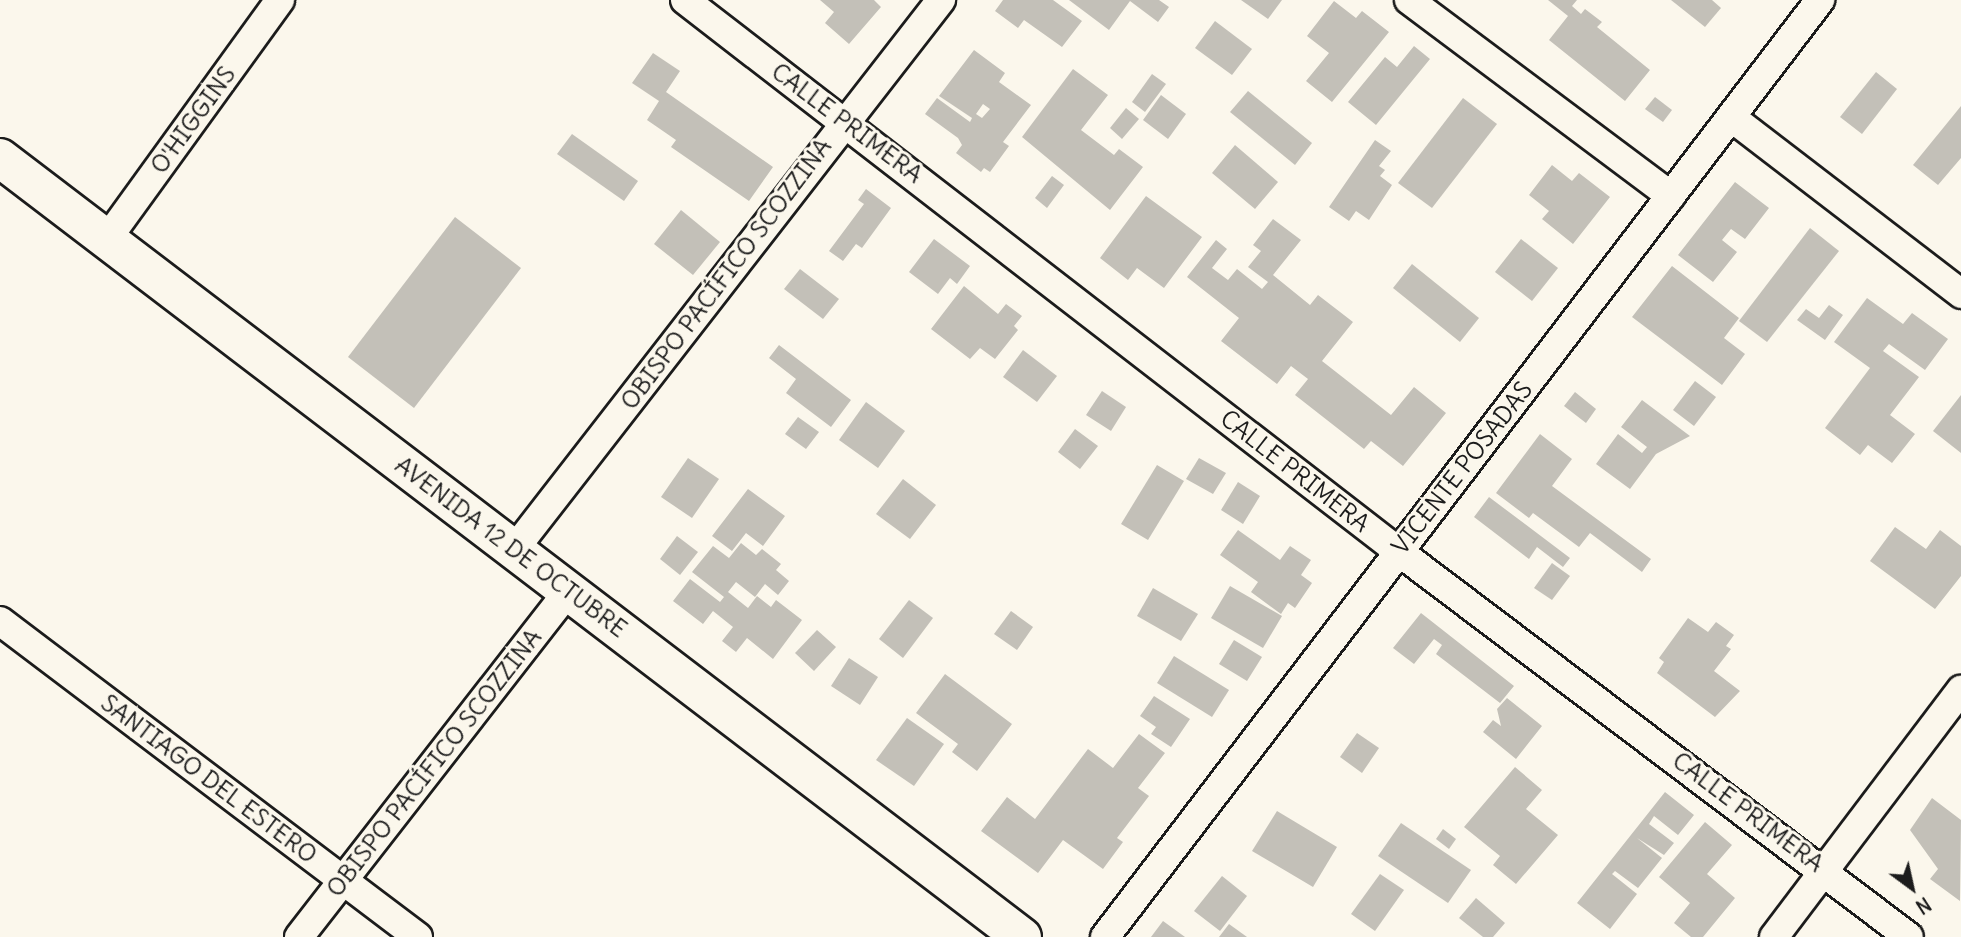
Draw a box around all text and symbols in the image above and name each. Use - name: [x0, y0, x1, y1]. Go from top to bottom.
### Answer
- street label: CALLE PRIMERA: [766, 57, 928, 189]
- street label: O'HIGGINS: [144, 61, 242, 179]
- street label: OBISPO PACÍFICO SCOZZINA: [615, 133, 837, 415]
- street label: VICENTE POSADAS: [1386, 376, 1538, 560]
- street label: CALLE PRIMERA: [1215, 404, 1375, 538]
- street label: AVENIDA 12 DE OCTUBRE: [389, 450, 633, 644]
- street label: OBISPO PACÍFICO SCOZZINA: [320, 623, 548, 903]
- street label: SANTIAGO DEL ESTERO: [95, 688, 323, 870]
- street label: CALLE PRIMERA: [1667, 746, 1829, 878]
- north arrow: [1877, 853, 1947, 923]
- text: N: [1911, 892, 1935, 919]

